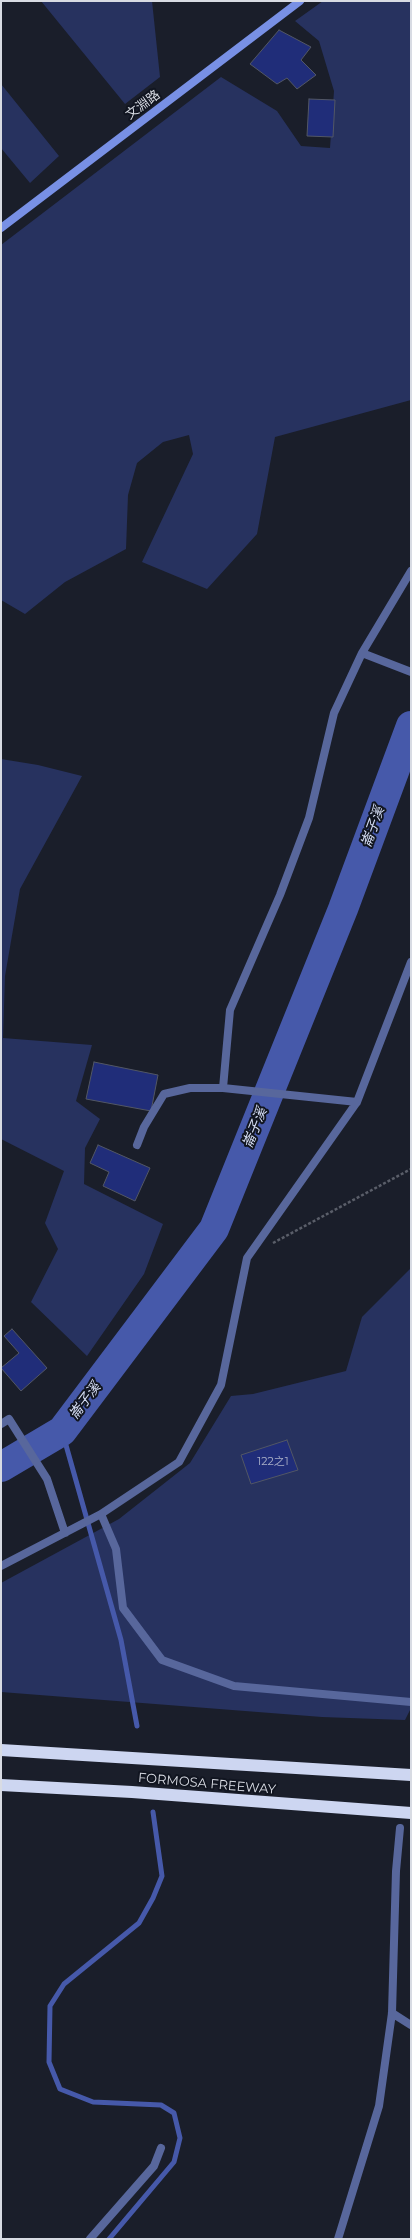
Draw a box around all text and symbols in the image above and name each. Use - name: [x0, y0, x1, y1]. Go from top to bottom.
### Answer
- street label: 文淵路: [123, 87, 163, 123]
- water label: 崙子溪: [358, 804, 388, 850]
- water label: 崙子溪: [239, 1105, 271, 1151]
- water label: 崙子溪: [66, 1379, 104, 1423]
- house number: 122之1: [257, 1455, 289, 1469]
- street label: FORMOSA FREEWAY: [137, 1770, 277, 1798]

